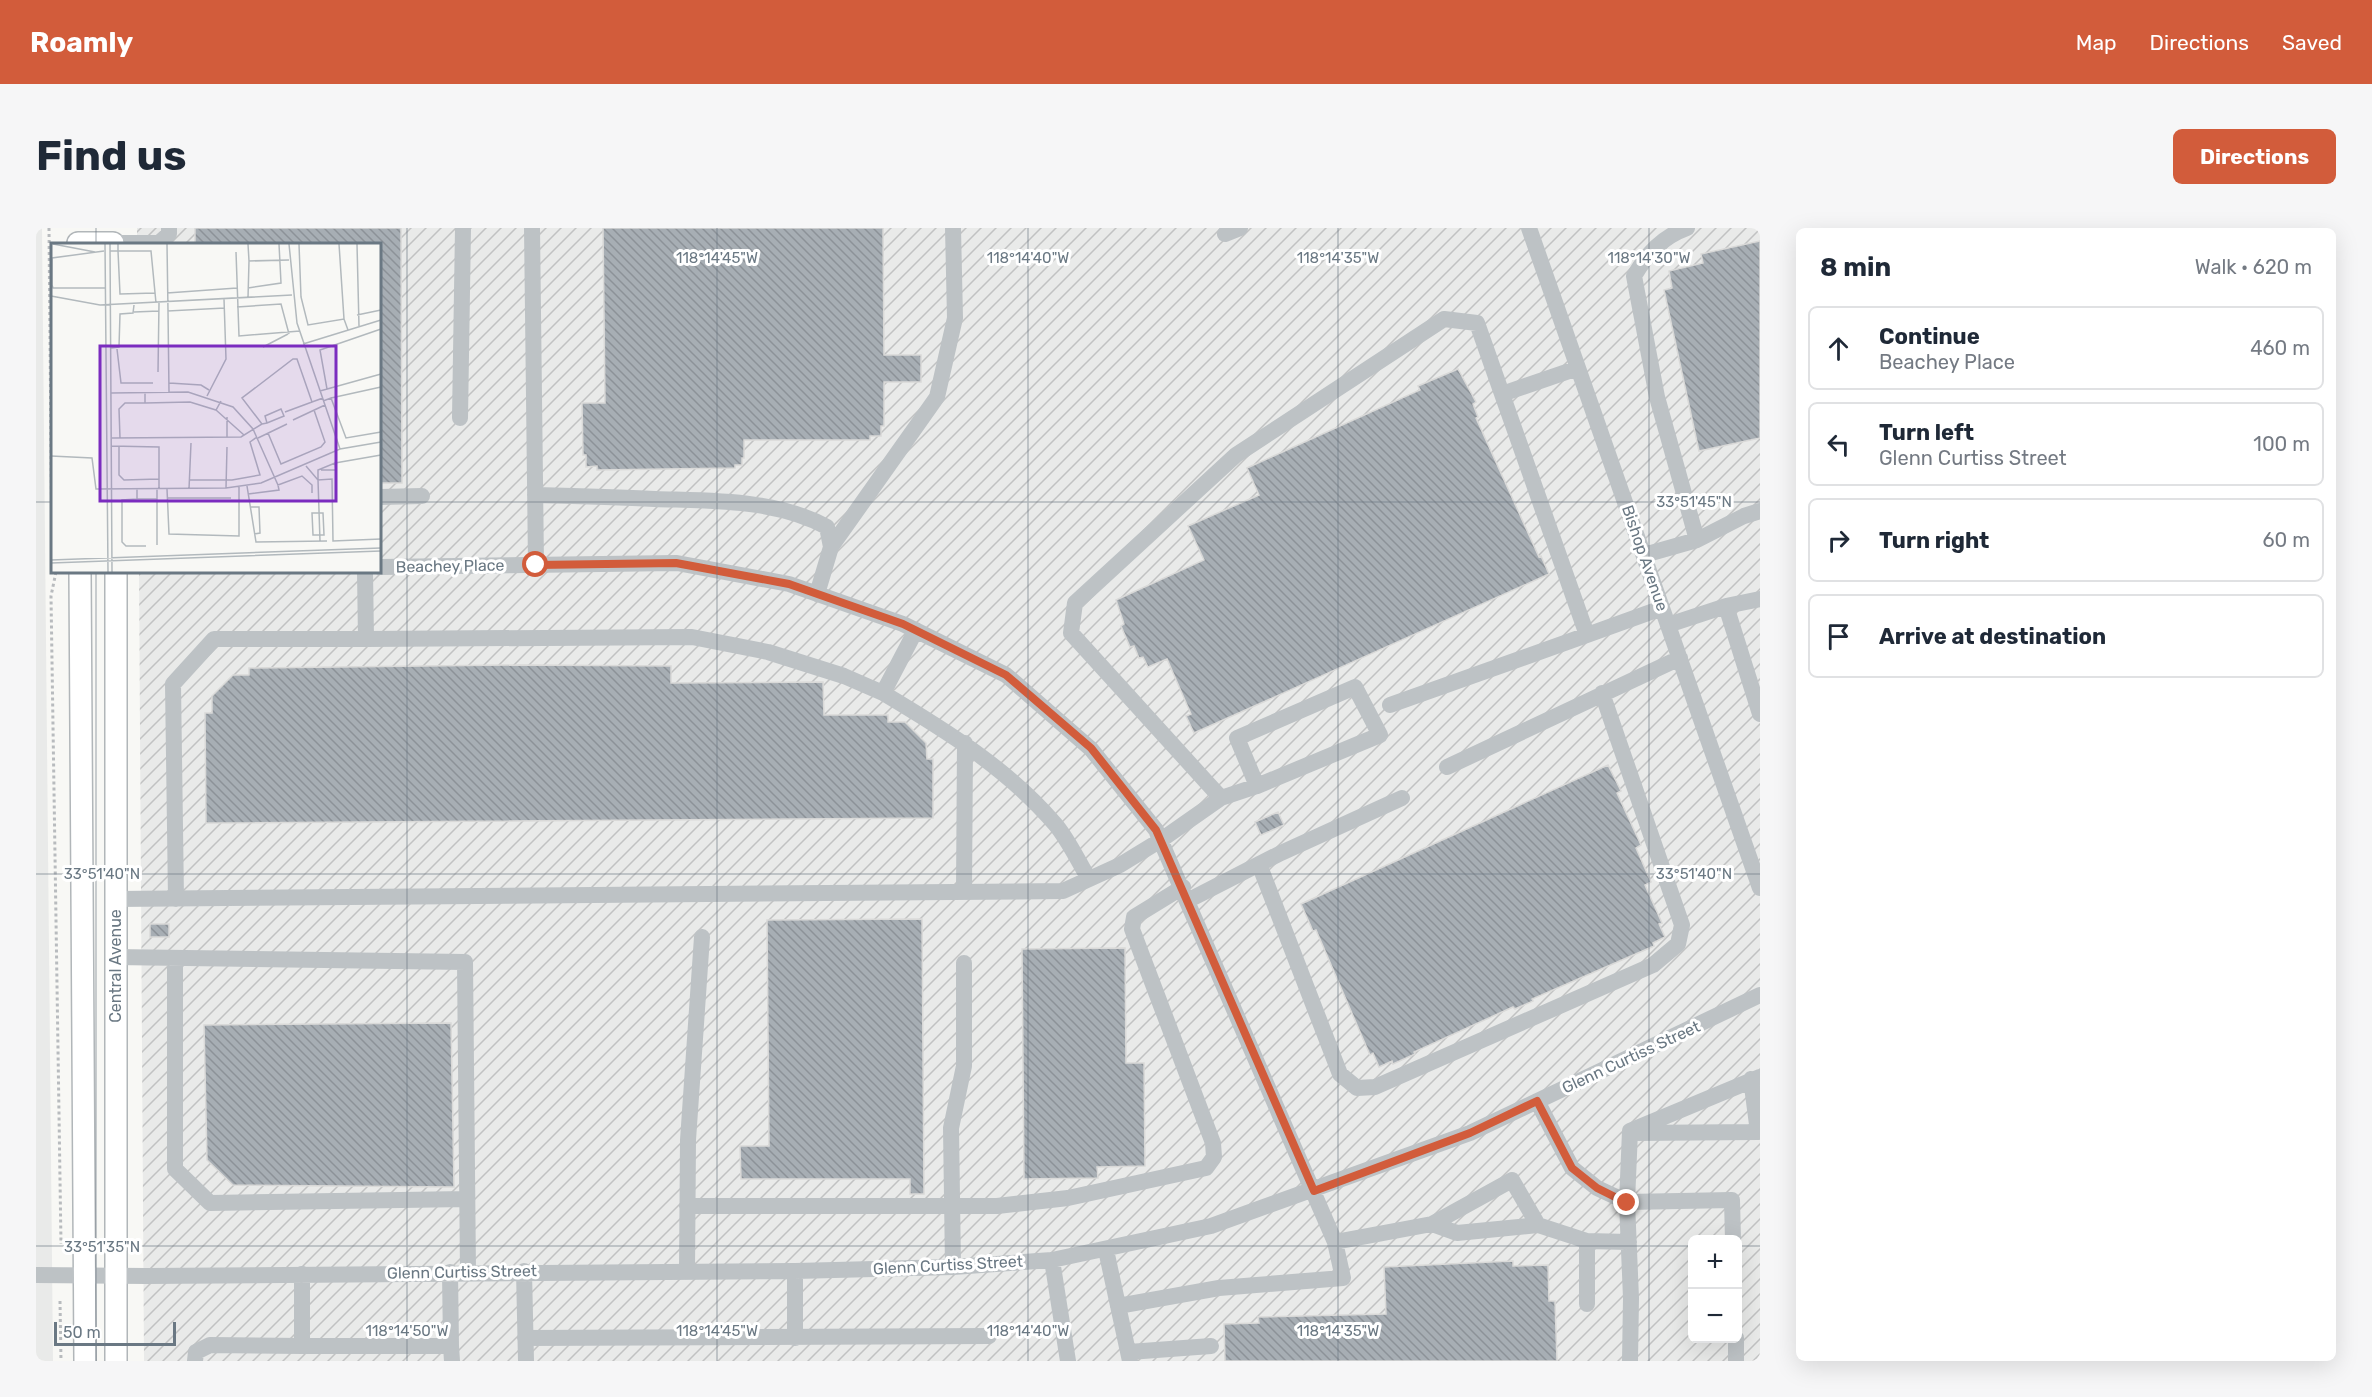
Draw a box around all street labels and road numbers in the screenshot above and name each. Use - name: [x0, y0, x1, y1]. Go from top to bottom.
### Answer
- street label: Bishop Avenue: [1618, 503, 1672, 613]
- street label: Beachey Place: [395, 556, 505, 576]
- street label: Central Avenue: [106, 909, 125, 1023]
- street label: Glenn Curtiss Street: [1559, 1017, 1703, 1097]
- street label: Glenn Curtiss Street: [873, 1252, 1023, 1278]
- street label: Glenn Curtiss Street: [387, 1261, 537, 1283]

